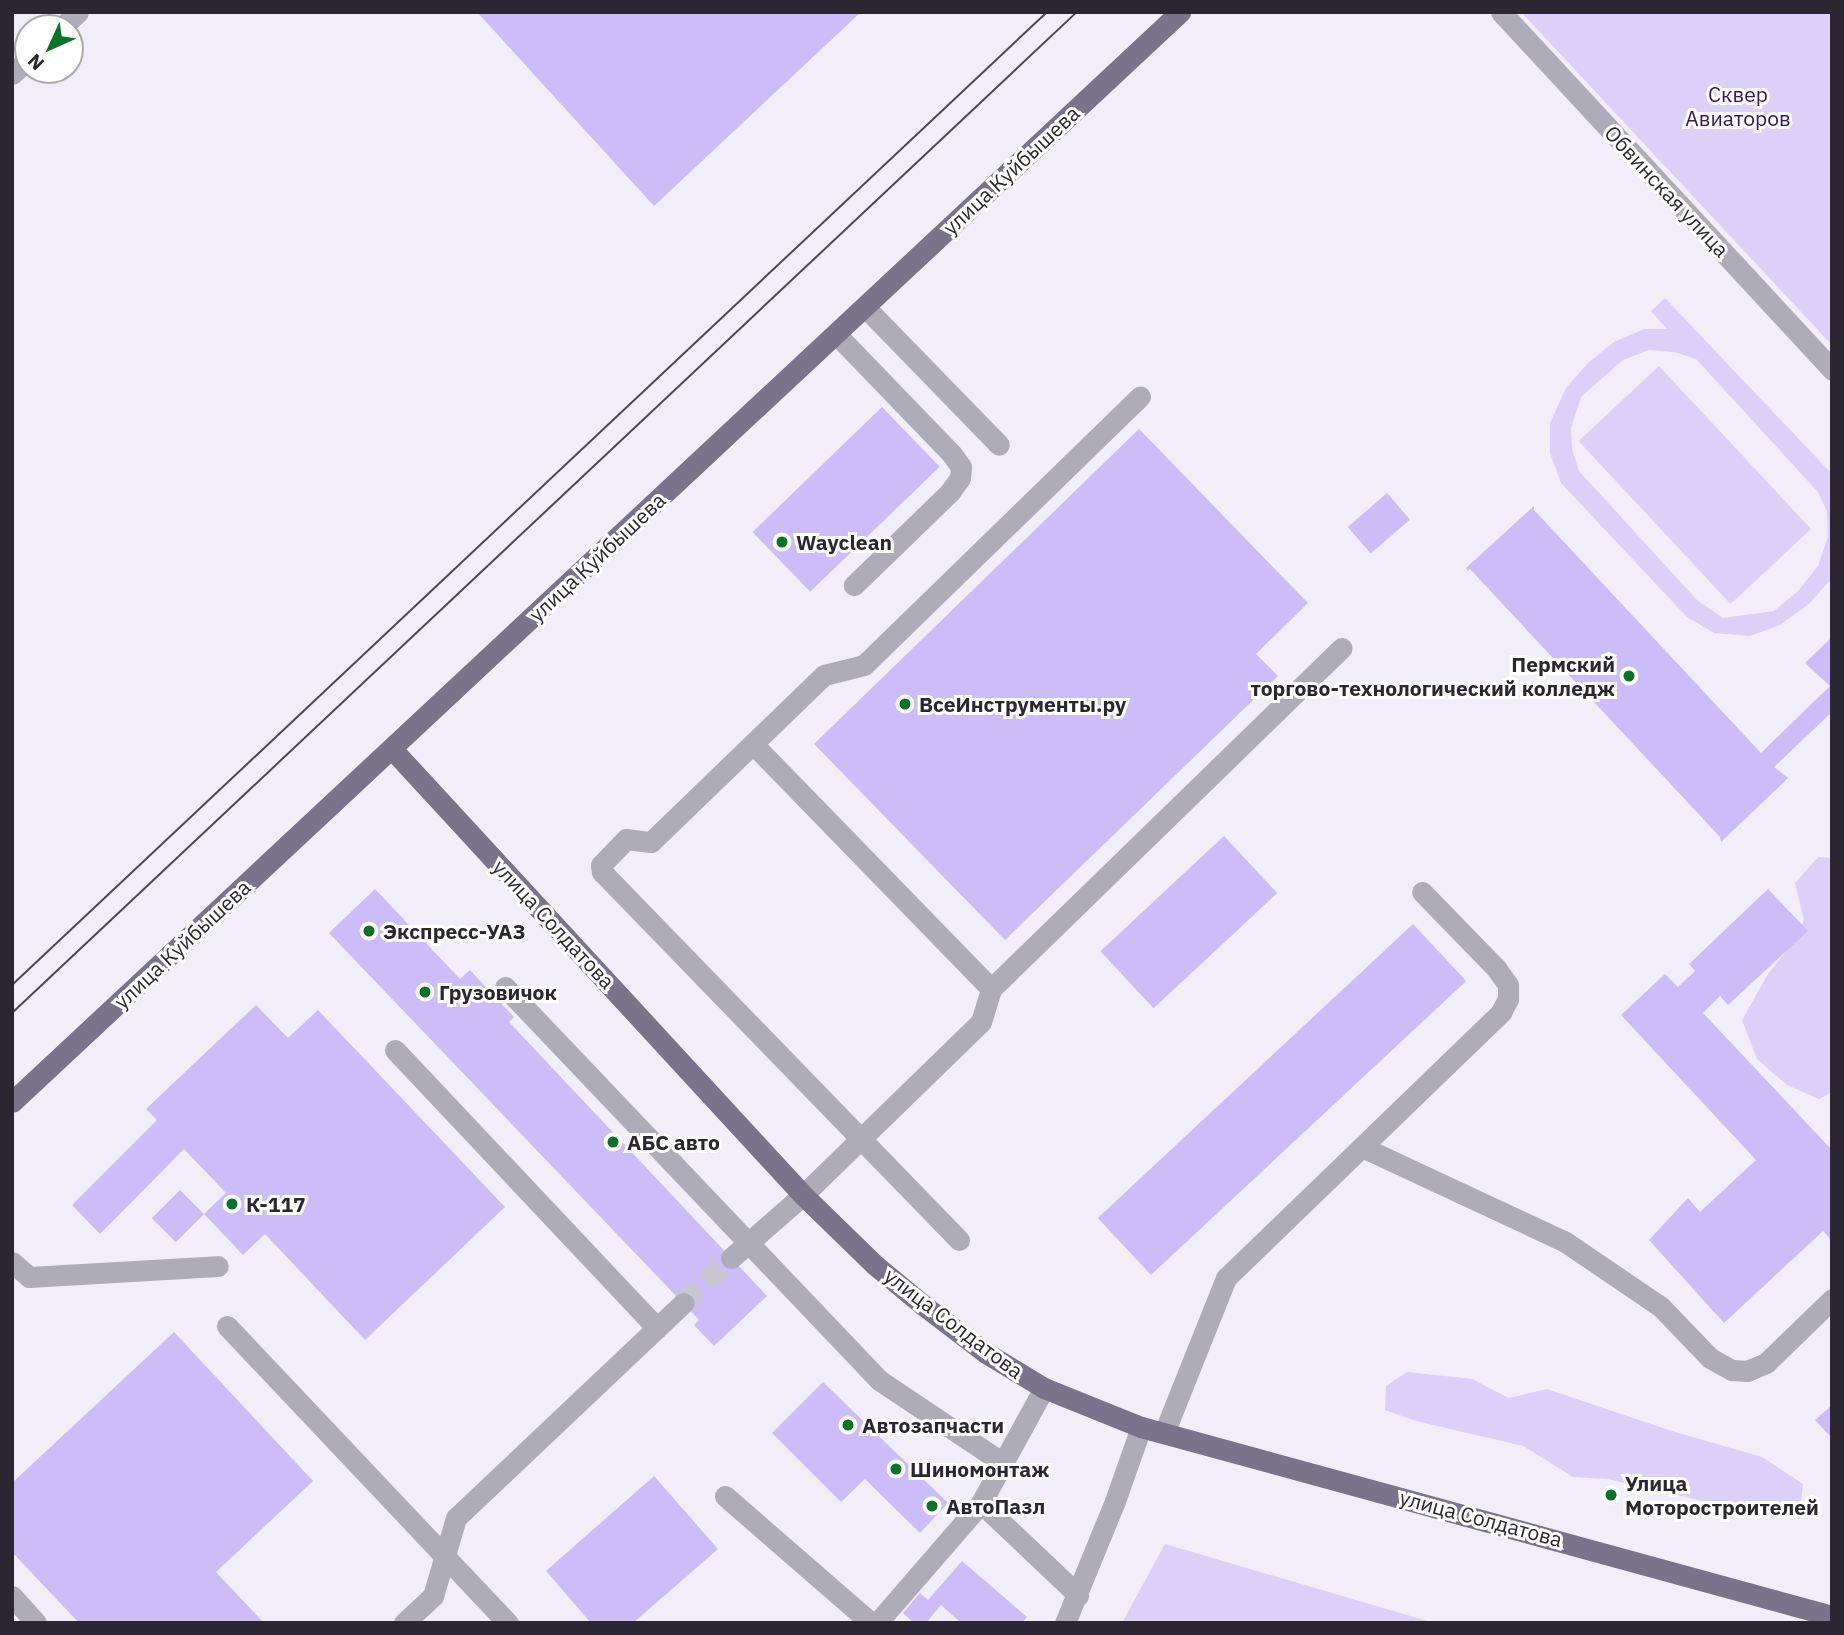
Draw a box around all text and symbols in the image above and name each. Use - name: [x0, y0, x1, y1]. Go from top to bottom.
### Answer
- north arrow: [14, 14, 84, 84]
- text: N: [22, 49, 49, 76]
- park label: Сквер Авиаторов: [1685, 81, 1791, 131]
- street label: улица Куйбышева: [938, 100, 1084, 240]
- street label: Обвинская улица: [1600, 120, 1734, 262]
- street label: улица Куйбышева: [524, 487, 670, 627]
- place label: Wayclean: [796, 529, 892, 555]
- marker: Wayclean: [774, 534, 790, 550]
- place label: Пермский торгово-технологический колледж: [1251, 651, 1615, 701]
- marker: Пермский торгово-технологический колледж: [1621, 668, 1637, 684]
- place label: ВсеИнструменты.ру: [919, 691, 1126, 717]
- marker: ВсеИнструменты.ру: [897, 696, 913, 712]
- street label: улица Солдатова: [488, 854, 620, 994]
- street label: улица Куйбышева: [109, 874, 255, 1014]
- place label: Экспресс-УАЗ: [383, 918, 525, 944]
- marker: Экспресс-УАЗ: [361, 923, 377, 939]
- place label: Грузовичок: [439, 979, 557, 1005]
- marker: Грузовичок: [417, 984, 433, 1000]
- place label: АБС авто: [627, 1129, 720, 1155]
- marker: АБС авто: [605, 1134, 621, 1150]
- place label: К-117: [246, 1191, 306, 1217]
- marker: К-117: [224, 1196, 240, 1212]
- street label: улица Солдатова: [880, 1263, 1028, 1383]
- place label: Автозапчасти: [862, 1412, 1004, 1438]
- marker: Автозапчасти: [840, 1417, 856, 1433]
- place label: Шиномонтаж: [910, 1456, 1049, 1482]
- marker: Шиномонтаж: [888, 1461, 904, 1477]
- place label: Улица Моторостроителей: [1625, 1470, 1819, 1520]
- street label: улица Солдатова: [1397, 1484, 1565, 1552]
- marker: Улица Моторостроителей: [1603, 1487, 1619, 1503]
- place label: АвтоПазл: [946, 1493, 1045, 1519]
- marker: АвтоПазл: [924, 1498, 940, 1514]

